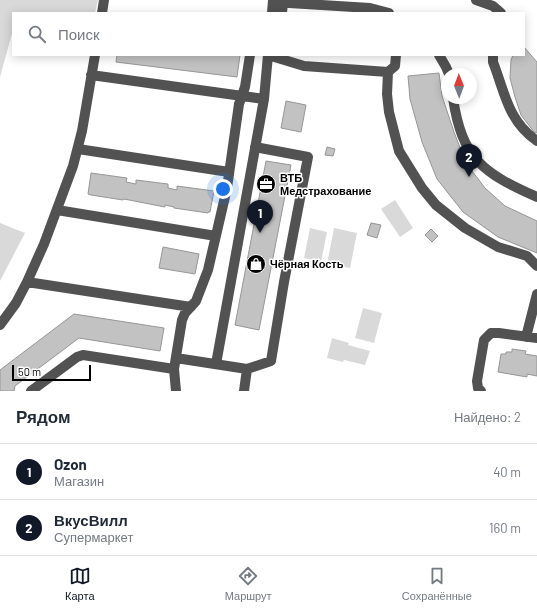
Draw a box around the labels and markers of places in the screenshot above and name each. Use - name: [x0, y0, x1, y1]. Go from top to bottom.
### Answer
- pin: 2: [456, 144, 482, 177]
- place label: ВТБ Медстрахование: [280, 171, 371, 197]
- office icon: ВТБ Медстрахование: [255, 173, 277, 195]
- pin: 1: [247, 200, 273, 233]
- shop icon: Чёрная Кость: [245, 253, 267, 275]
- place label: Чёрная Кость: [270, 257, 344, 270]

